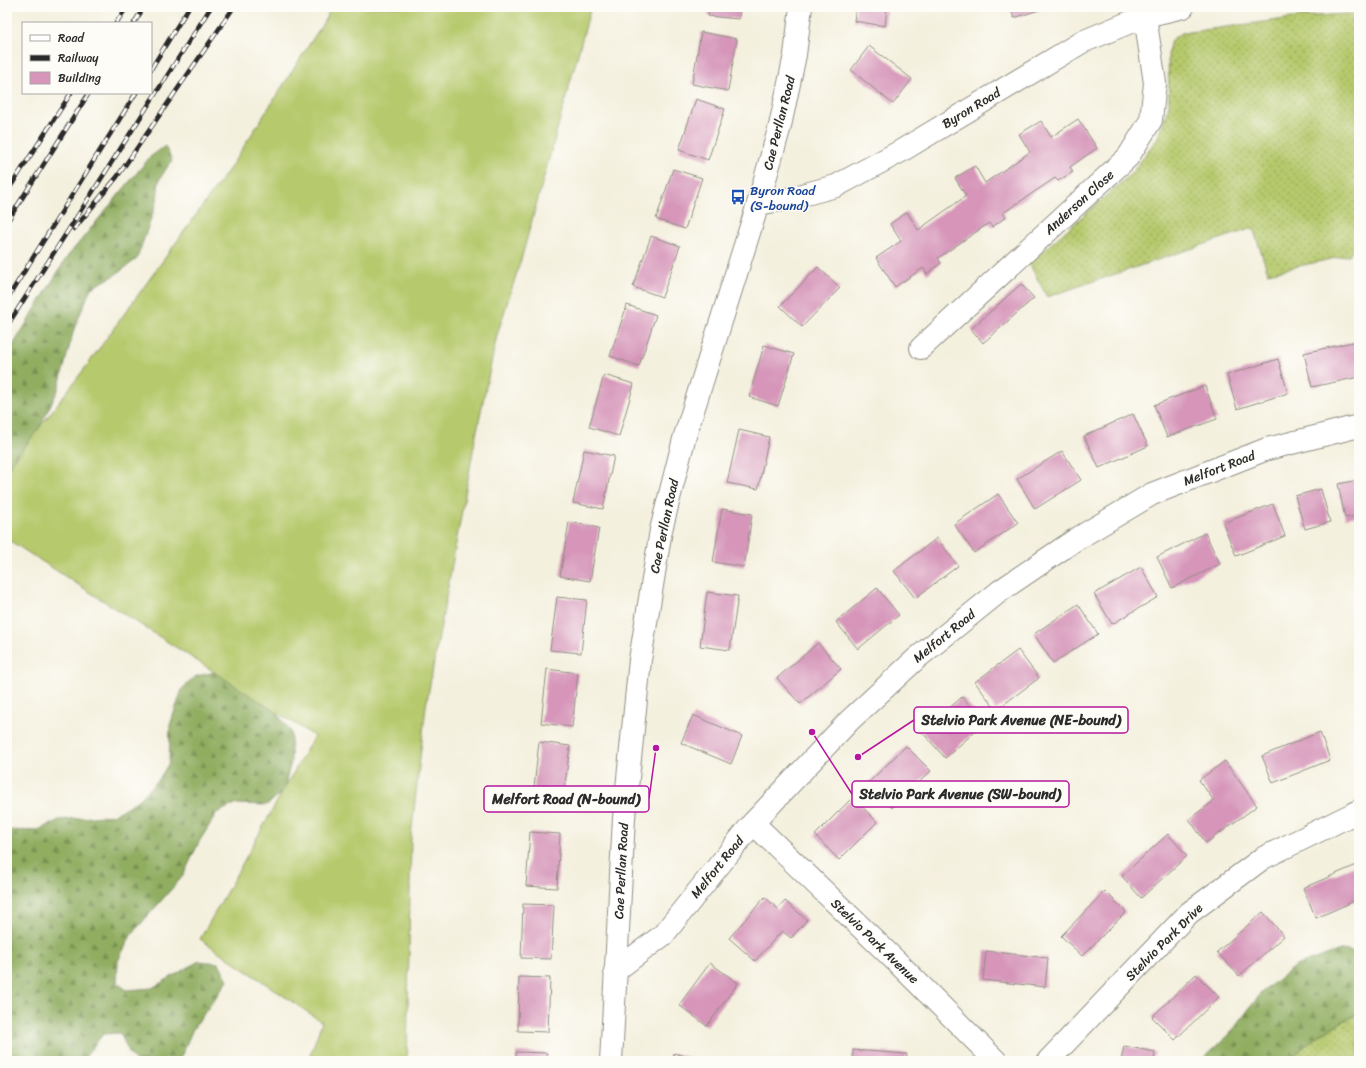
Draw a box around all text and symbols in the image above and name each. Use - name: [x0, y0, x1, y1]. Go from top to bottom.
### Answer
- legend: [22, 22, 152, 94]
- text: Road: [58, 27, 85, 49]
- text: Railway: [58, 47, 99, 69]
- text: Building: [58, 67, 101, 89]
- street label: Cae Perllan Road: [756, 72, 802, 172]
- street label: Byron Road: [937, 81, 1006, 135]
- street label: Anderson Close: [1038, 164, 1120, 241]
- place label: Byron Road (S-bound): [750, 179, 816, 217]
- bus stop icon: Byron Road (S-bound): [729, 188, 747, 206]
- street label: Melfort Road: [1180, 443, 1259, 492]
- street label: Cae Perllan Road: [643, 475, 685, 575]
- street label: Melfort Road: [907, 603, 981, 669]
- callout: Stelvio Park Avenue (NE-bound): [914, 707, 1128, 733]
- text: Stelvio Park Avenue (NE-bound): [920, 708, 1122, 733]
- callout: Stelvio Park Avenue (SW-bound): [852, 781, 1069, 807]
- text: Stelvio Park Avenue (SW-bound): [858, 782, 1062, 807]
- callout: Melfort Road (N-bound): [484, 786, 649, 812]
- text: Melfort Road (N-bound): [491, 787, 641, 812]
- street label: Cae Perllan Road: [607, 821, 635, 920]
- street label: Melfort Road: [684, 830, 750, 904]
- street label: Stelvio Park Avenue: [825, 893, 925, 990]
- street label: Stelvio Park Drive: [1120, 898, 1208, 986]

